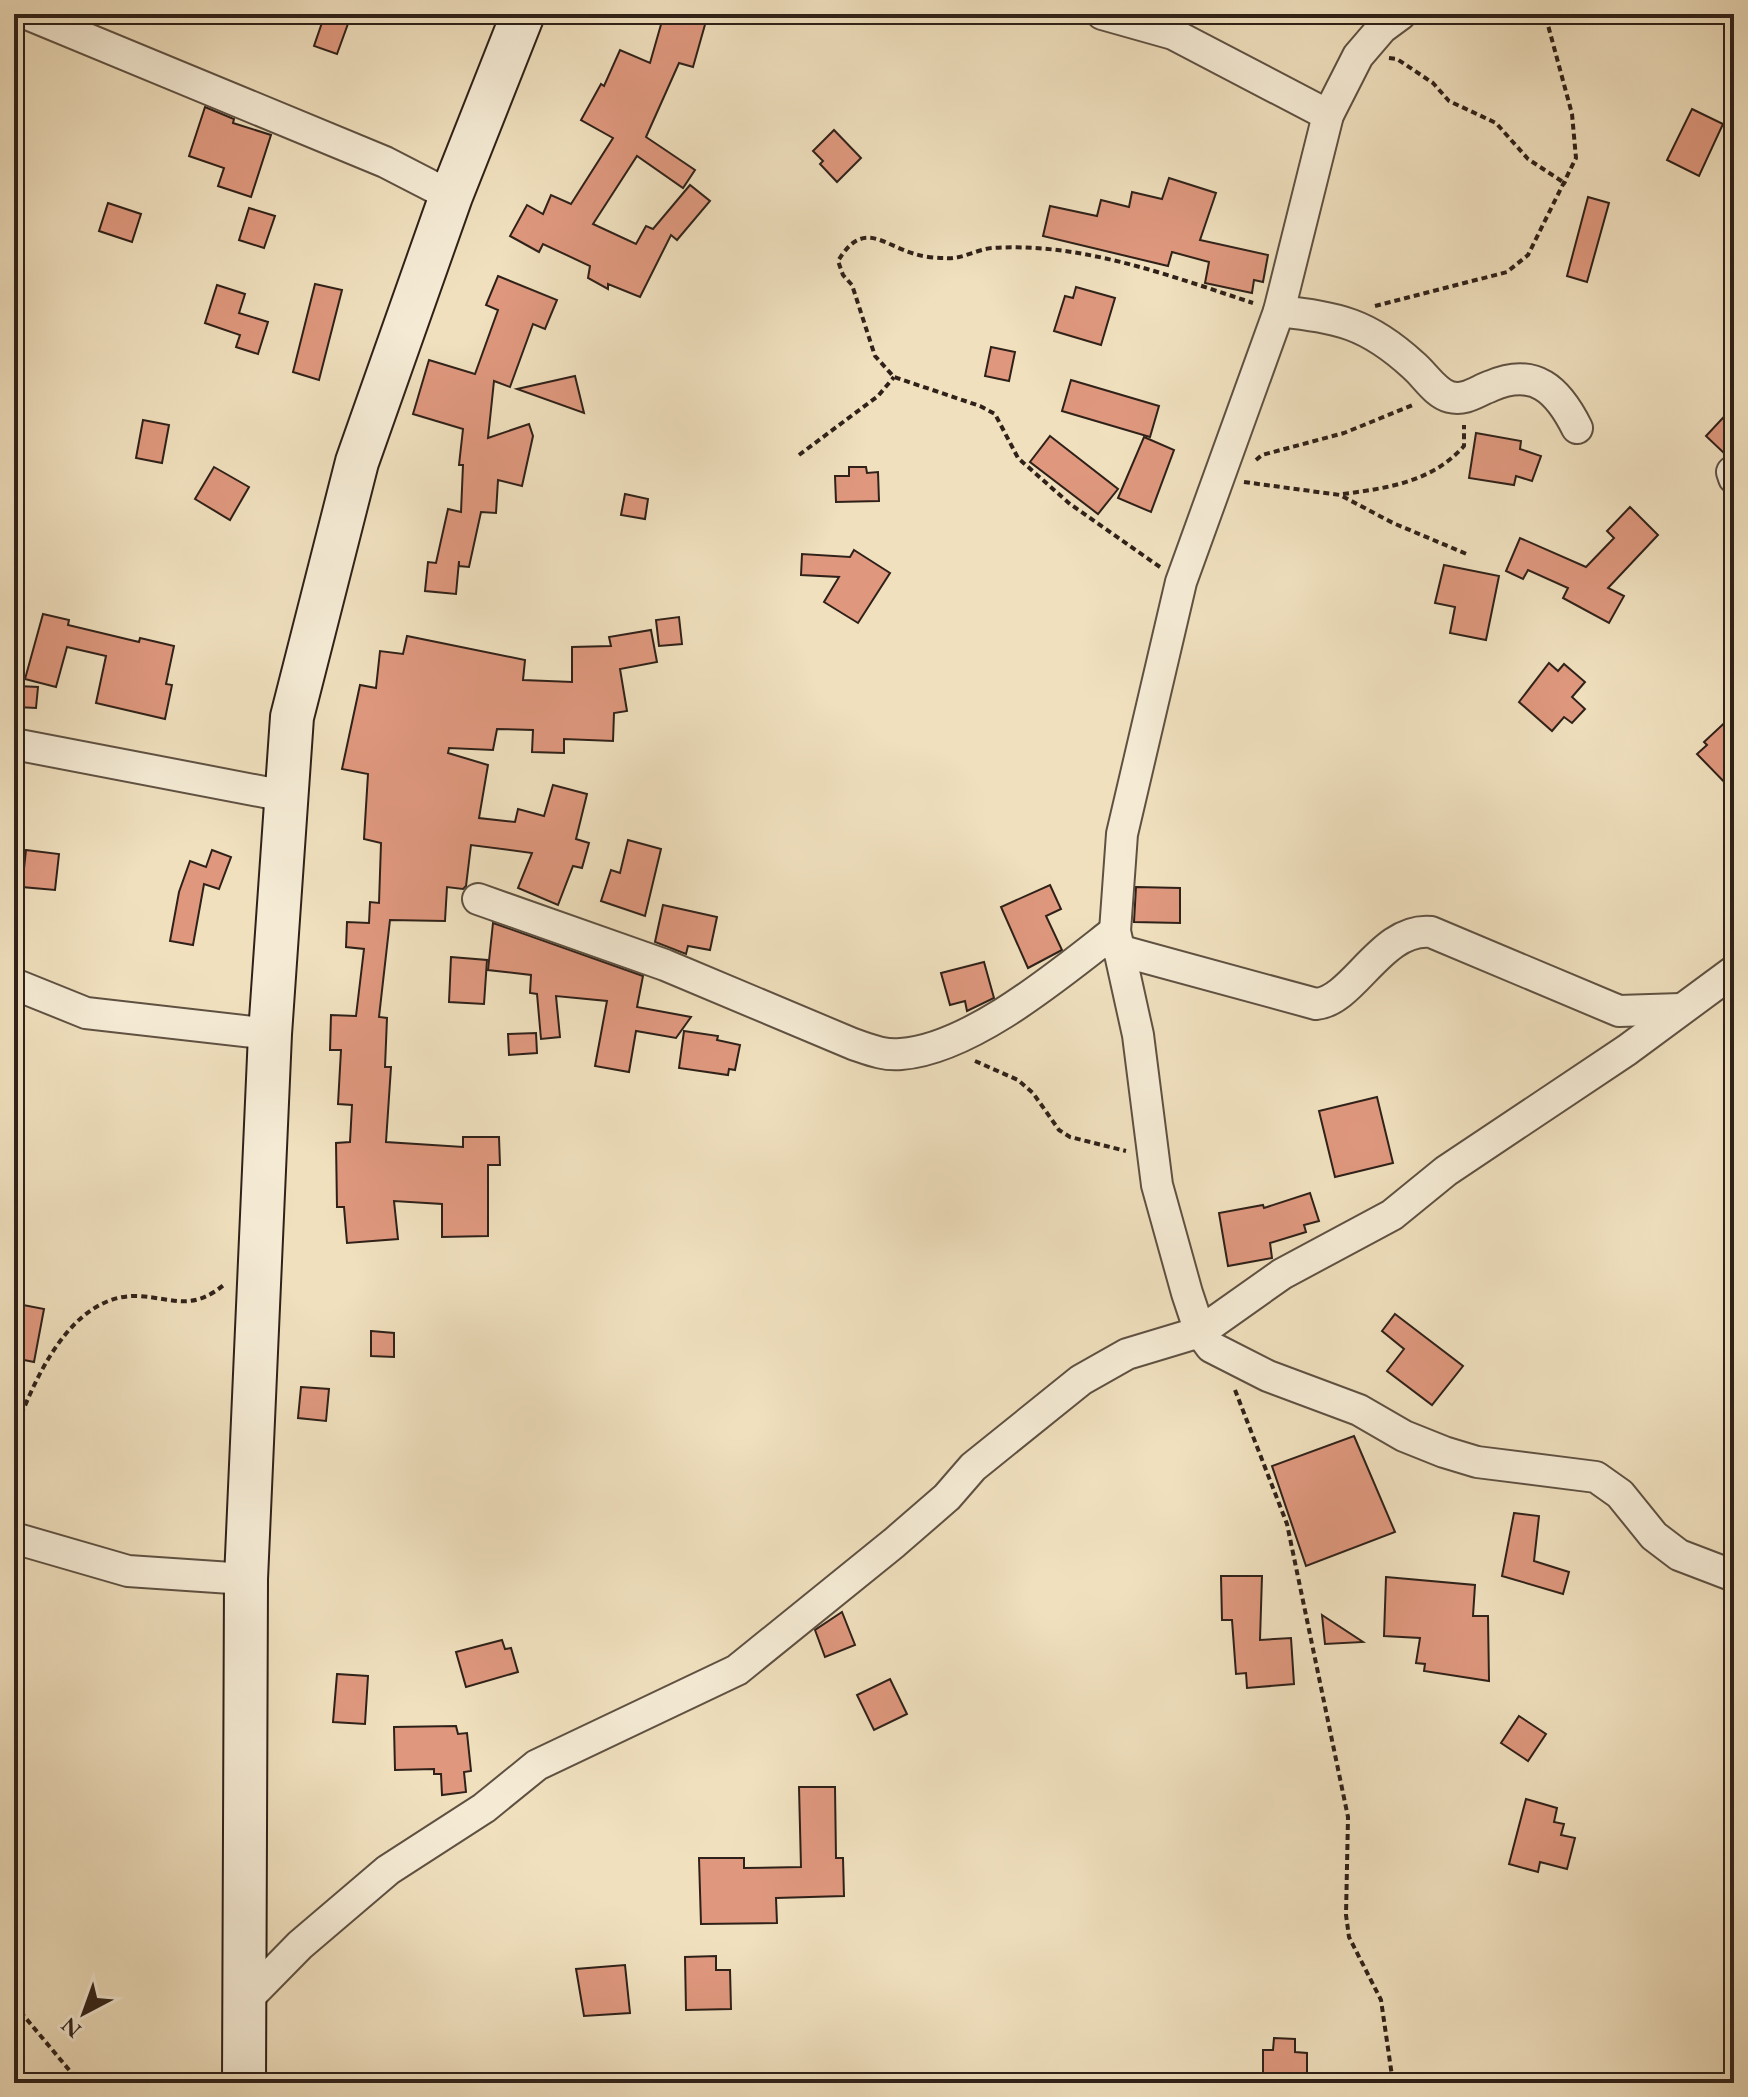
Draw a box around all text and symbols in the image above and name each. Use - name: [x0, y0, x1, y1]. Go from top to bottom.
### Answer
- north arrow: [44, 1973, 124, 2053]
- text: N: [55, 2011, 87, 2045]

